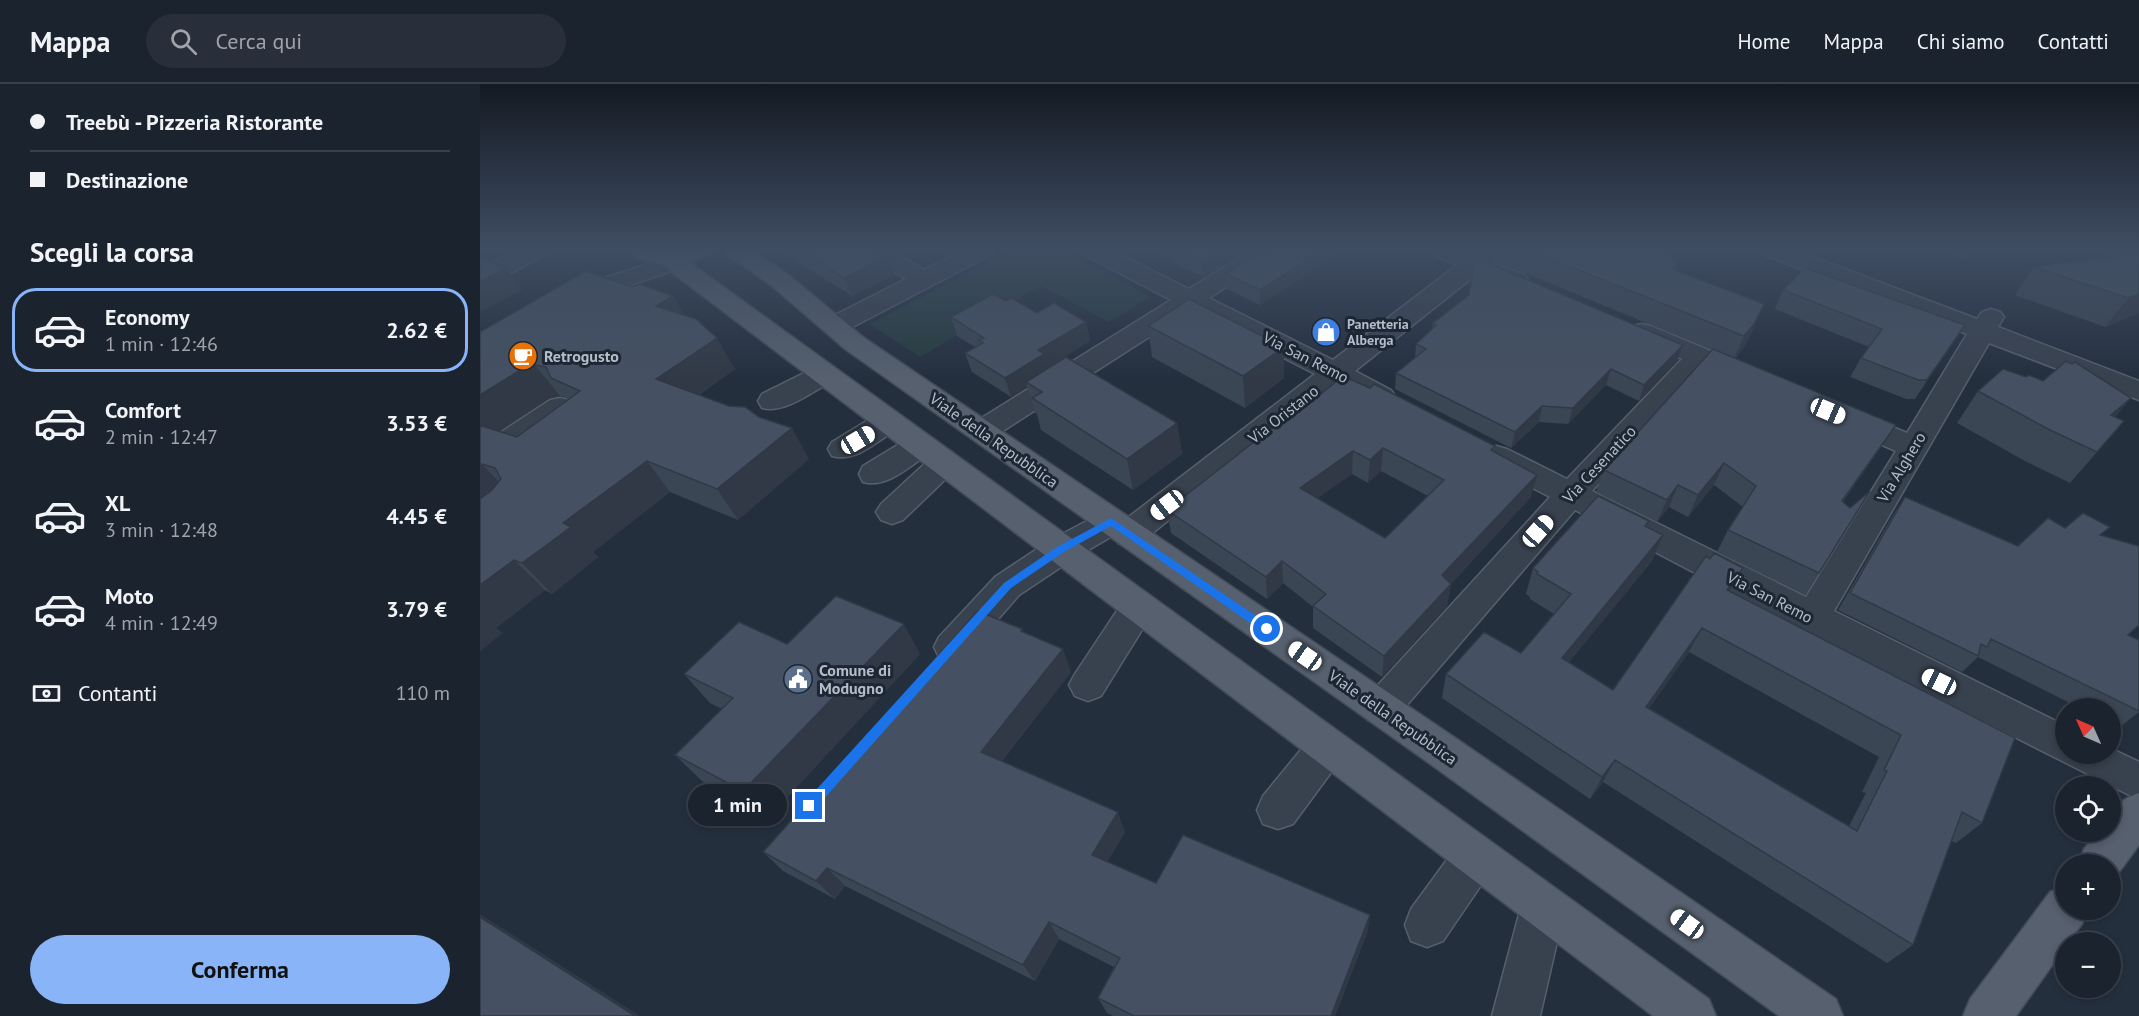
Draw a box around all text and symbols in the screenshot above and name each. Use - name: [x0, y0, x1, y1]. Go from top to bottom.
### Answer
- search box: [146, 14, 566, 68]
- text: Mappa: [30, 23, 110, 60]
- icon: search: [167, 25, 200, 58]
- text: Cerca qui: [215, 27, 302, 55]
- text: Home: [1737, 28, 1791, 55]
- text: Mappa: [1824, 28, 1884, 55]
- text: Chi siamo: [1917, 28, 2005, 55]
- text: Contatti: [2038, 28, 2109, 55]
- text: Treebù - Pizzeria Ristorante: [66, 108, 323, 136]
- text: Destinazione: [66, 166, 188, 194]
- text: Scegli la corsa: [30, 235, 194, 269]
- icon: car: [33, 303, 87, 357]
- text: Economy: [105, 303, 189, 331]
- place label: Panetteria Alberga: [1347, 315, 1409, 349]
- text: 2.62 €: [386, 316, 447, 344]
- shop icon: Panetteria Alberga: [1310, 316, 1342, 348]
- street label: Via San Remo: [1259, 326, 1352, 387]
- text: 1 min · 12:46: [105, 331, 218, 357]
- cafe icon: Retrogusto: [507, 340, 539, 372]
- place label: Retrogusto: [544, 346, 619, 366]
- street label: Via Oristano: [1243, 380, 1322, 448]
- street label: Viale della Repubblica: [925, 388, 1062, 492]
- icon: car: [33, 396, 87, 450]
- text: Comfort: [105, 396, 181, 424]
- car: [1808, 396, 1848, 426]
- text: 3.53 €: [386, 409, 447, 437]
- street label: Via Cesenatico: [1557, 421, 1640, 508]
- car: [838, 423, 878, 457]
- text: 2 min · 12:47: [105, 424, 218, 450]
- street label: Via Alghero: [1872, 428, 1930, 507]
- car: [1147, 487, 1187, 523]
- icon: car: [33, 489, 87, 543]
- text: XL: [105, 489, 130, 517]
- text: 4.45 €: [386, 502, 447, 530]
- car: [1519, 512, 1557, 550]
- text: 3 min · 12:48: [105, 517, 218, 543]
- street label: Via San Remo: [1723, 566, 1816, 627]
- icon: car: [33, 582, 87, 636]
- text: Moto: [105, 582, 154, 610]
- text: 3.79 €: [386, 595, 447, 623]
- text: 4 min · 12:49: [105, 610, 218, 636]
- route start: [1253, 615, 1280, 642]
- car: [1285, 638, 1325, 674]
- place label: Comune di Modugno: [819, 660, 891, 698]
- public building icon: Comune di Modugno: [782, 663, 814, 695]
- street label: Viale della Repubblica: [1324, 665, 1461, 769]
- car: [1919, 666, 1959, 698]
- icon: cash: [30, 677, 63, 710]
- text: Contanti: [78, 679, 157, 707]
- text: 110 m: [396, 680, 450, 706]
- north arrow: [2055, 698, 2121, 764]
- map controls: [2055, 698, 2121, 998]
- button: locate: [2055, 776, 2121, 842]
- callout: 1 min: [689, 785, 788, 827]
- text: 1 min: [713, 792, 762, 818]
- route end: [795, 792, 822, 819]
- button: +: [2055, 854, 2121, 920]
- car: [1667, 906, 1707, 942]
- button: −: [2055, 932, 2121, 998]
- button: Conferma: [30, 935, 450, 1004]

